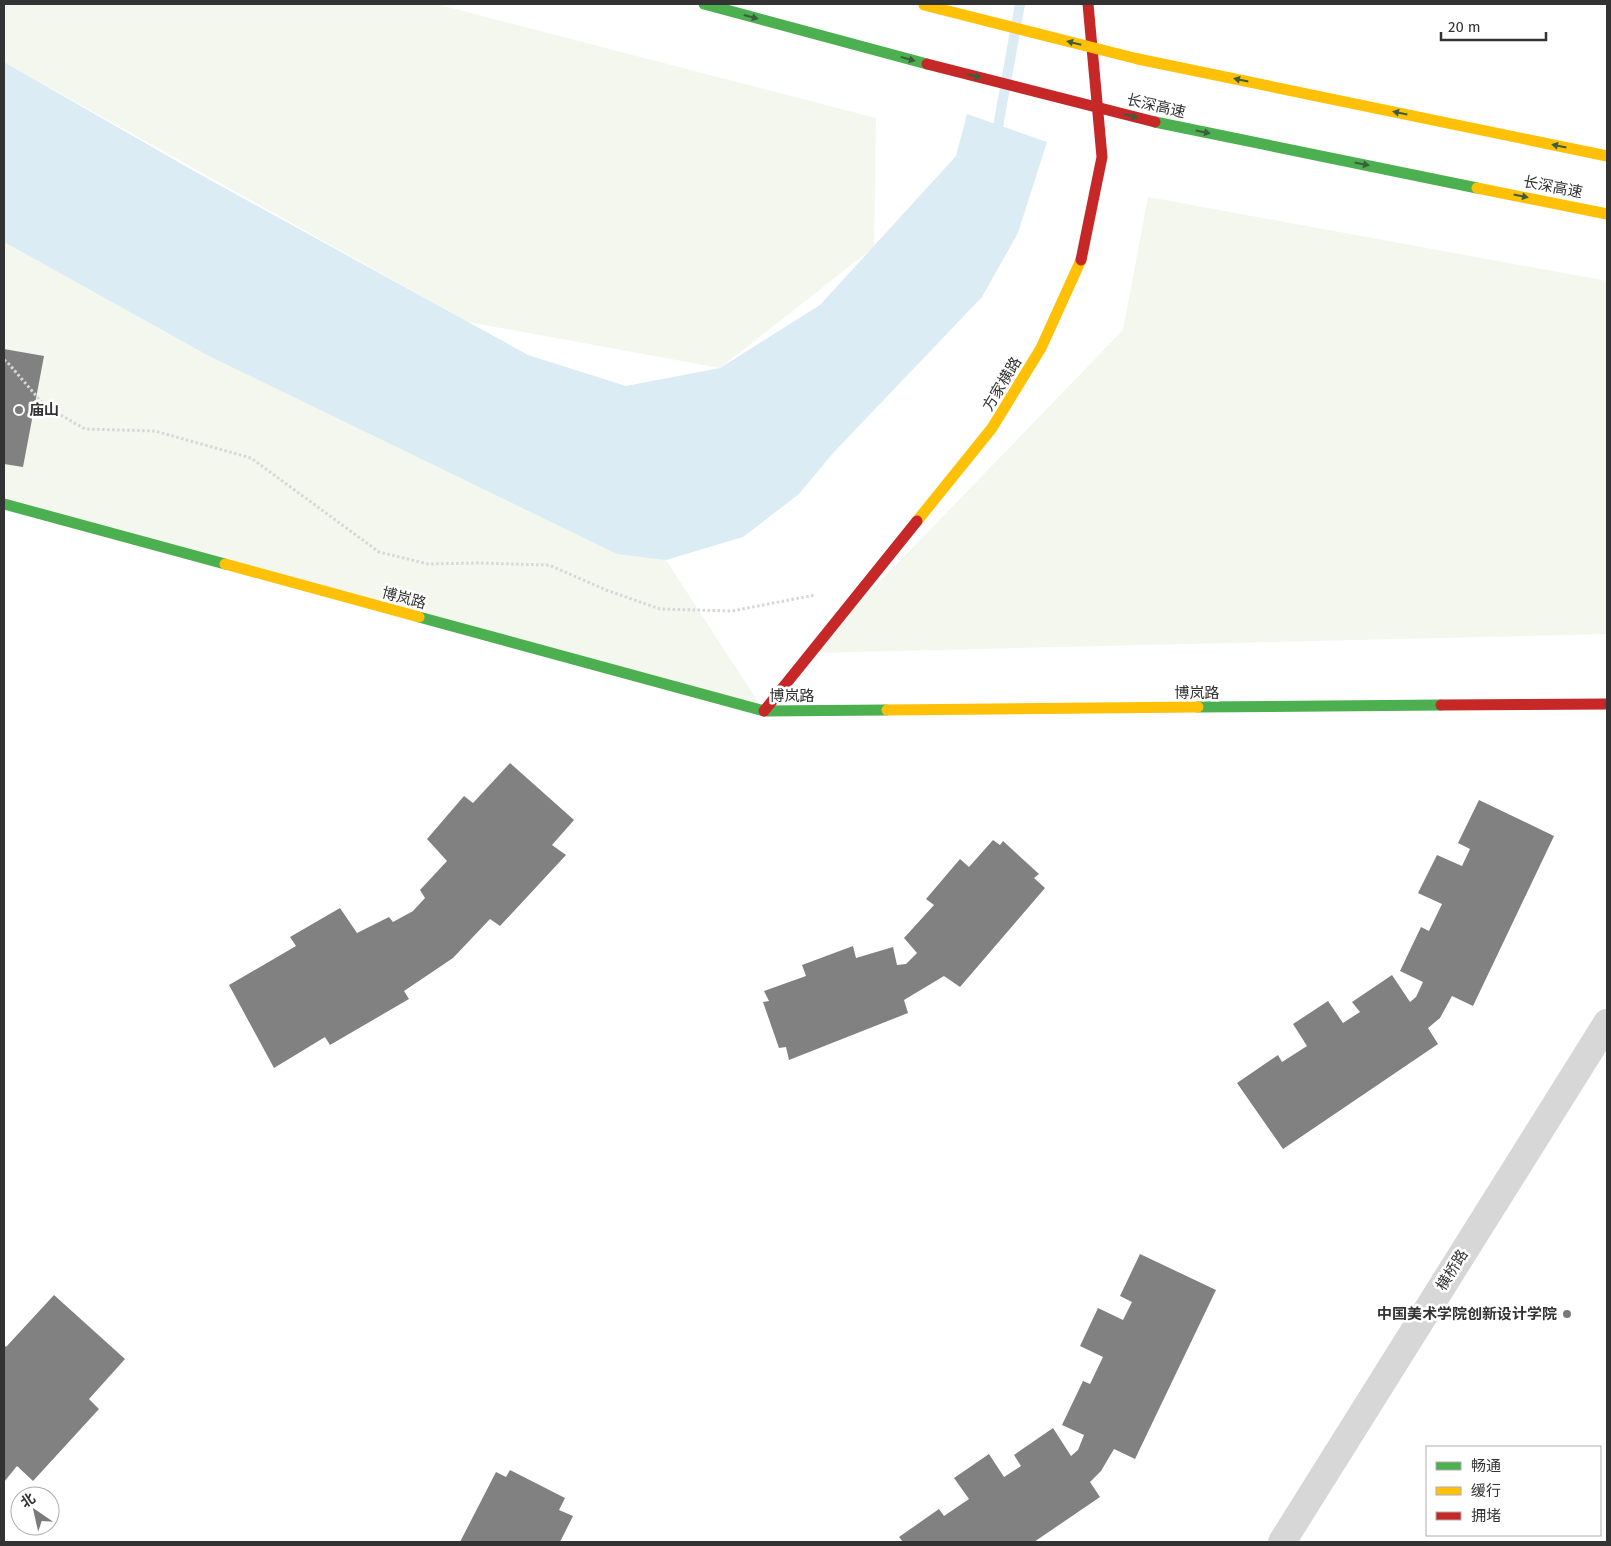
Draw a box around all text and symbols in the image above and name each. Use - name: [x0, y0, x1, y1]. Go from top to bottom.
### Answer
- scale bar: [1441, 10, 1546, 42]
- one-way arrow: [744, 13, 759, 21]
- text: 20 m: [1448, 18, 1481, 36]
- one-way arrow: [1066, 39, 1081, 47]
- one-way arrow: [901, 55, 916, 63]
- one-way arrow: [966, 72, 981, 80]
- one-way arrow: [1233, 76, 1249, 84]
- street label: 长深高速: [1125, 90, 1187, 122]
- one-way arrow: [1393, 109, 1408, 117]
- one-way arrow: [1124, 112, 1139, 120]
- one-way arrow: [1195, 128, 1211, 136]
- one-way arrow: [1552, 142, 1567, 150]
- one-way arrow: [1354, 160, 1369, 168]
- street label: 长深高速: [1522, 172, 1584, 202]
- one-way arrow: [1513, 193, 1529, 201]
- street label: 方家横路: [979, 354, 1025, 414]
- place label: 庙山: [29, 401, 59, 419]
- marker: 庙山: [13, 404, 25, 416]
- street label: 博岚路: [380, 583, 428, 613]
- street label: 博岚路: [1174, 684, 1220, 702]
- street label: 博岚路: [769, 687, 815, 705]
- street label: 横桥路: [1432, 1246, 1472, 1294]
- place label: 中国美术学院创新设计学院: [1377, 1305, 1557, 1323]
- marker: 中国美术学院创新设计学院: [1561, 1308, 1573, 1320]
- legend: [1426, 1446, 1601, 1536]
- text: 畅通: [1471, 1457, 1501, 1475]
- text: 缓行: [1471, 1482, 1501, 1500]
- north arrow: [10, 1486, 60, 1536]
- text: 北: [17, 1490, 39, 1512]
- text: 拥堵: [1471, 1507, 1501, 1525]

